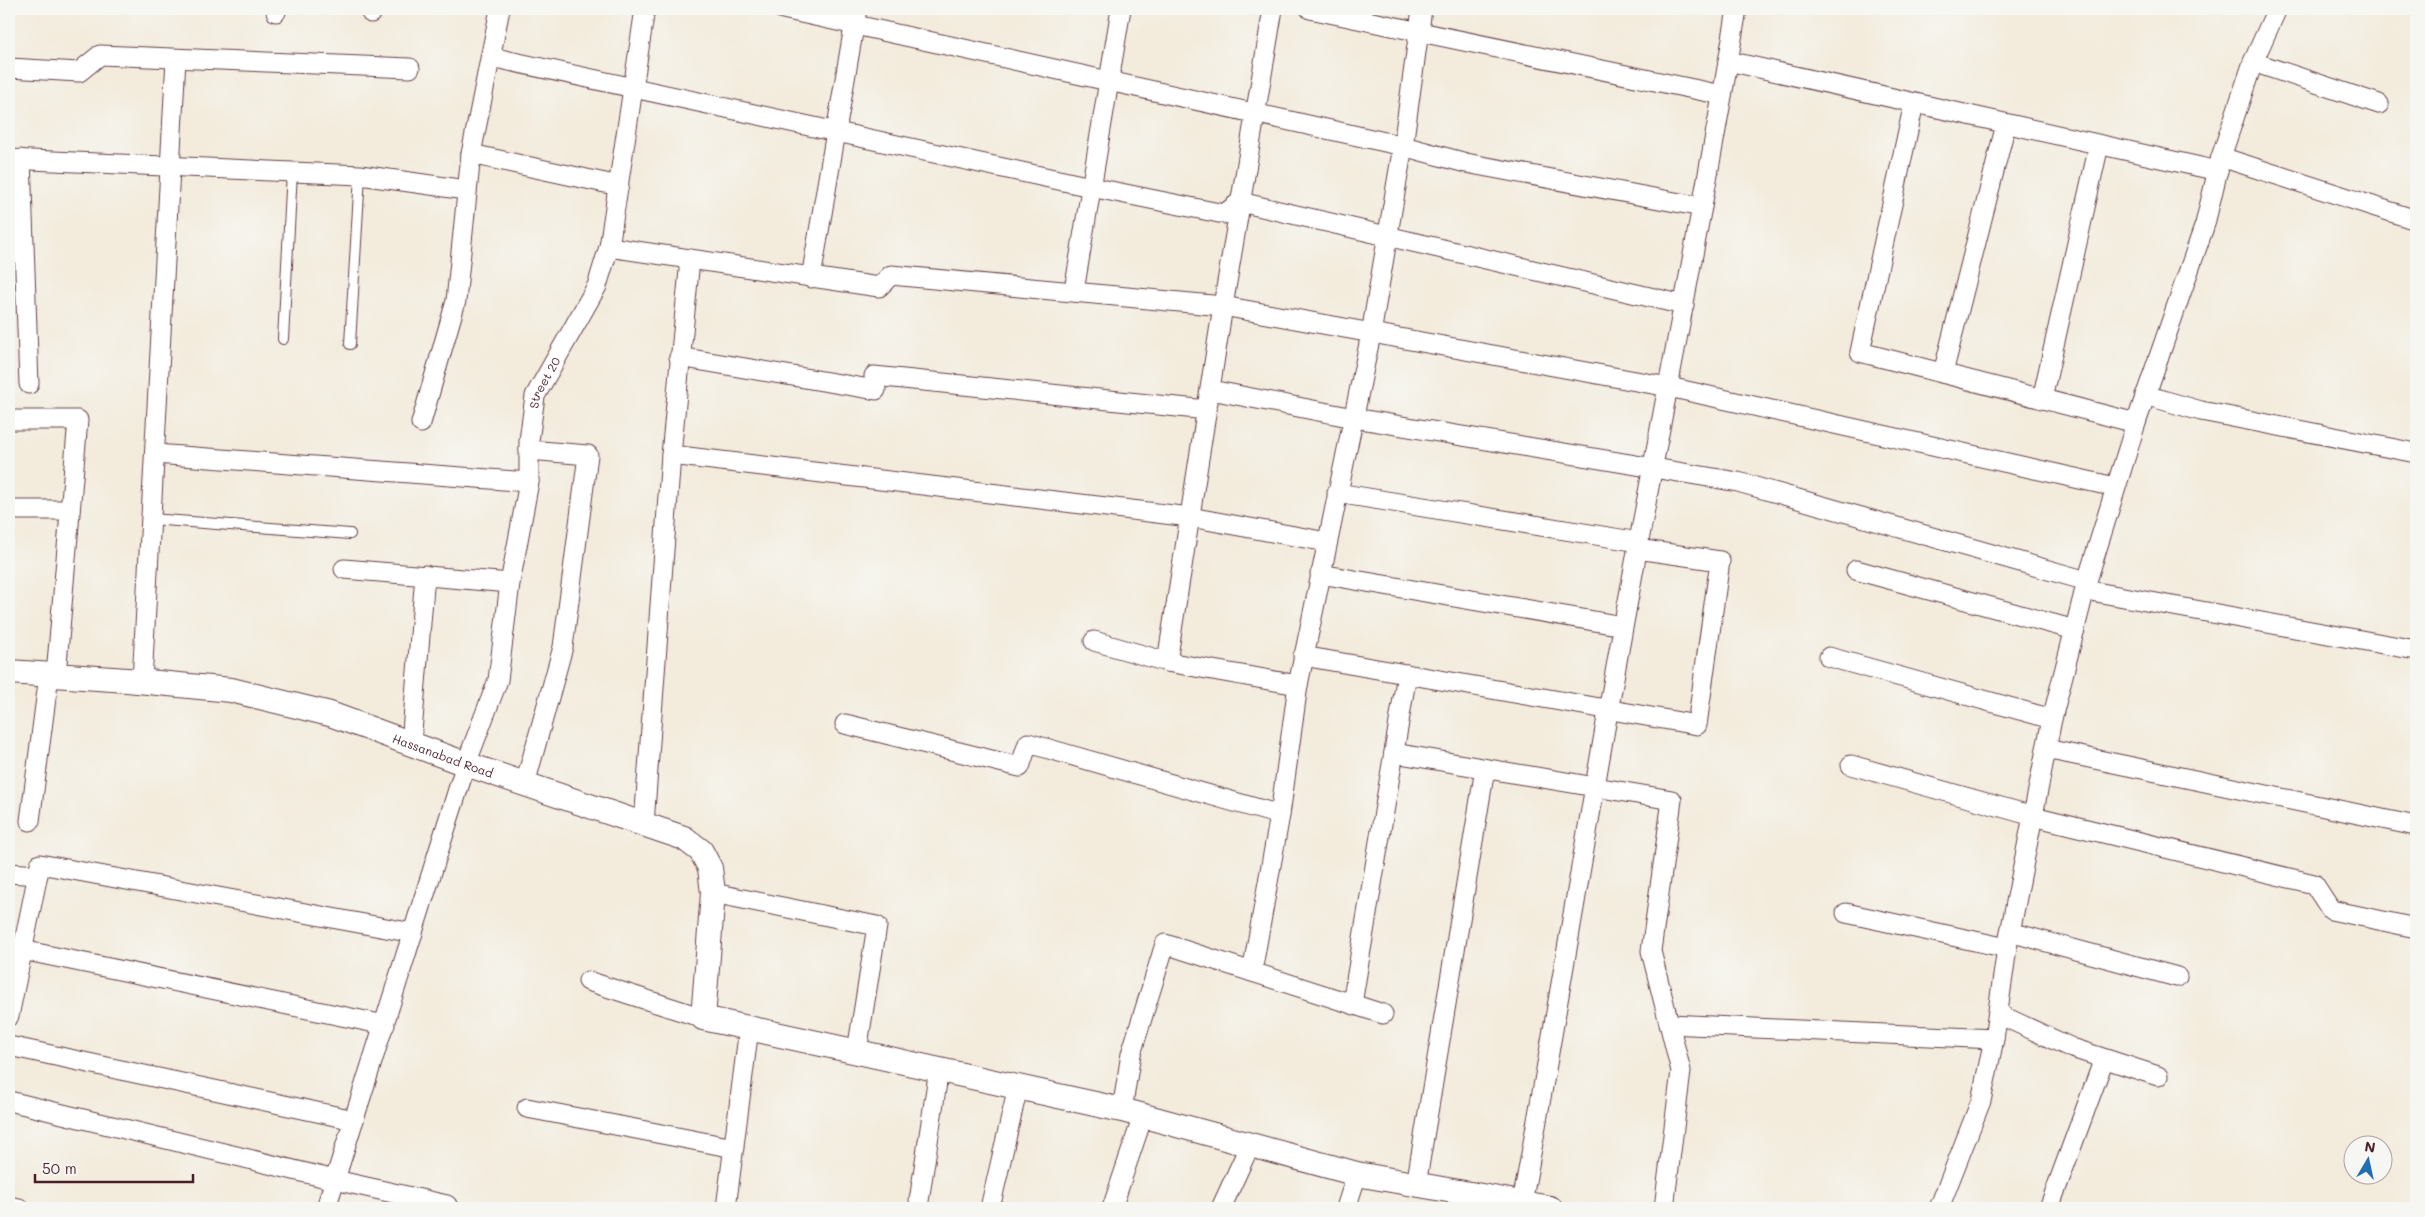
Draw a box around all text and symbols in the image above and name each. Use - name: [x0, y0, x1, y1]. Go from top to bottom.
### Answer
- street label: Street 20: [525, 353, 564, 409]
- street label: Hassanabad Road: [391, 730, 496, 781]
- north arrow: [2342, 1134, 2392, 1184]
- text: N: [2363, 1136, 2377, 1157]
- scale bar: [35, 1152, 192, 1184]
- text: 50 m: [42, 1158, 77, 1178]

